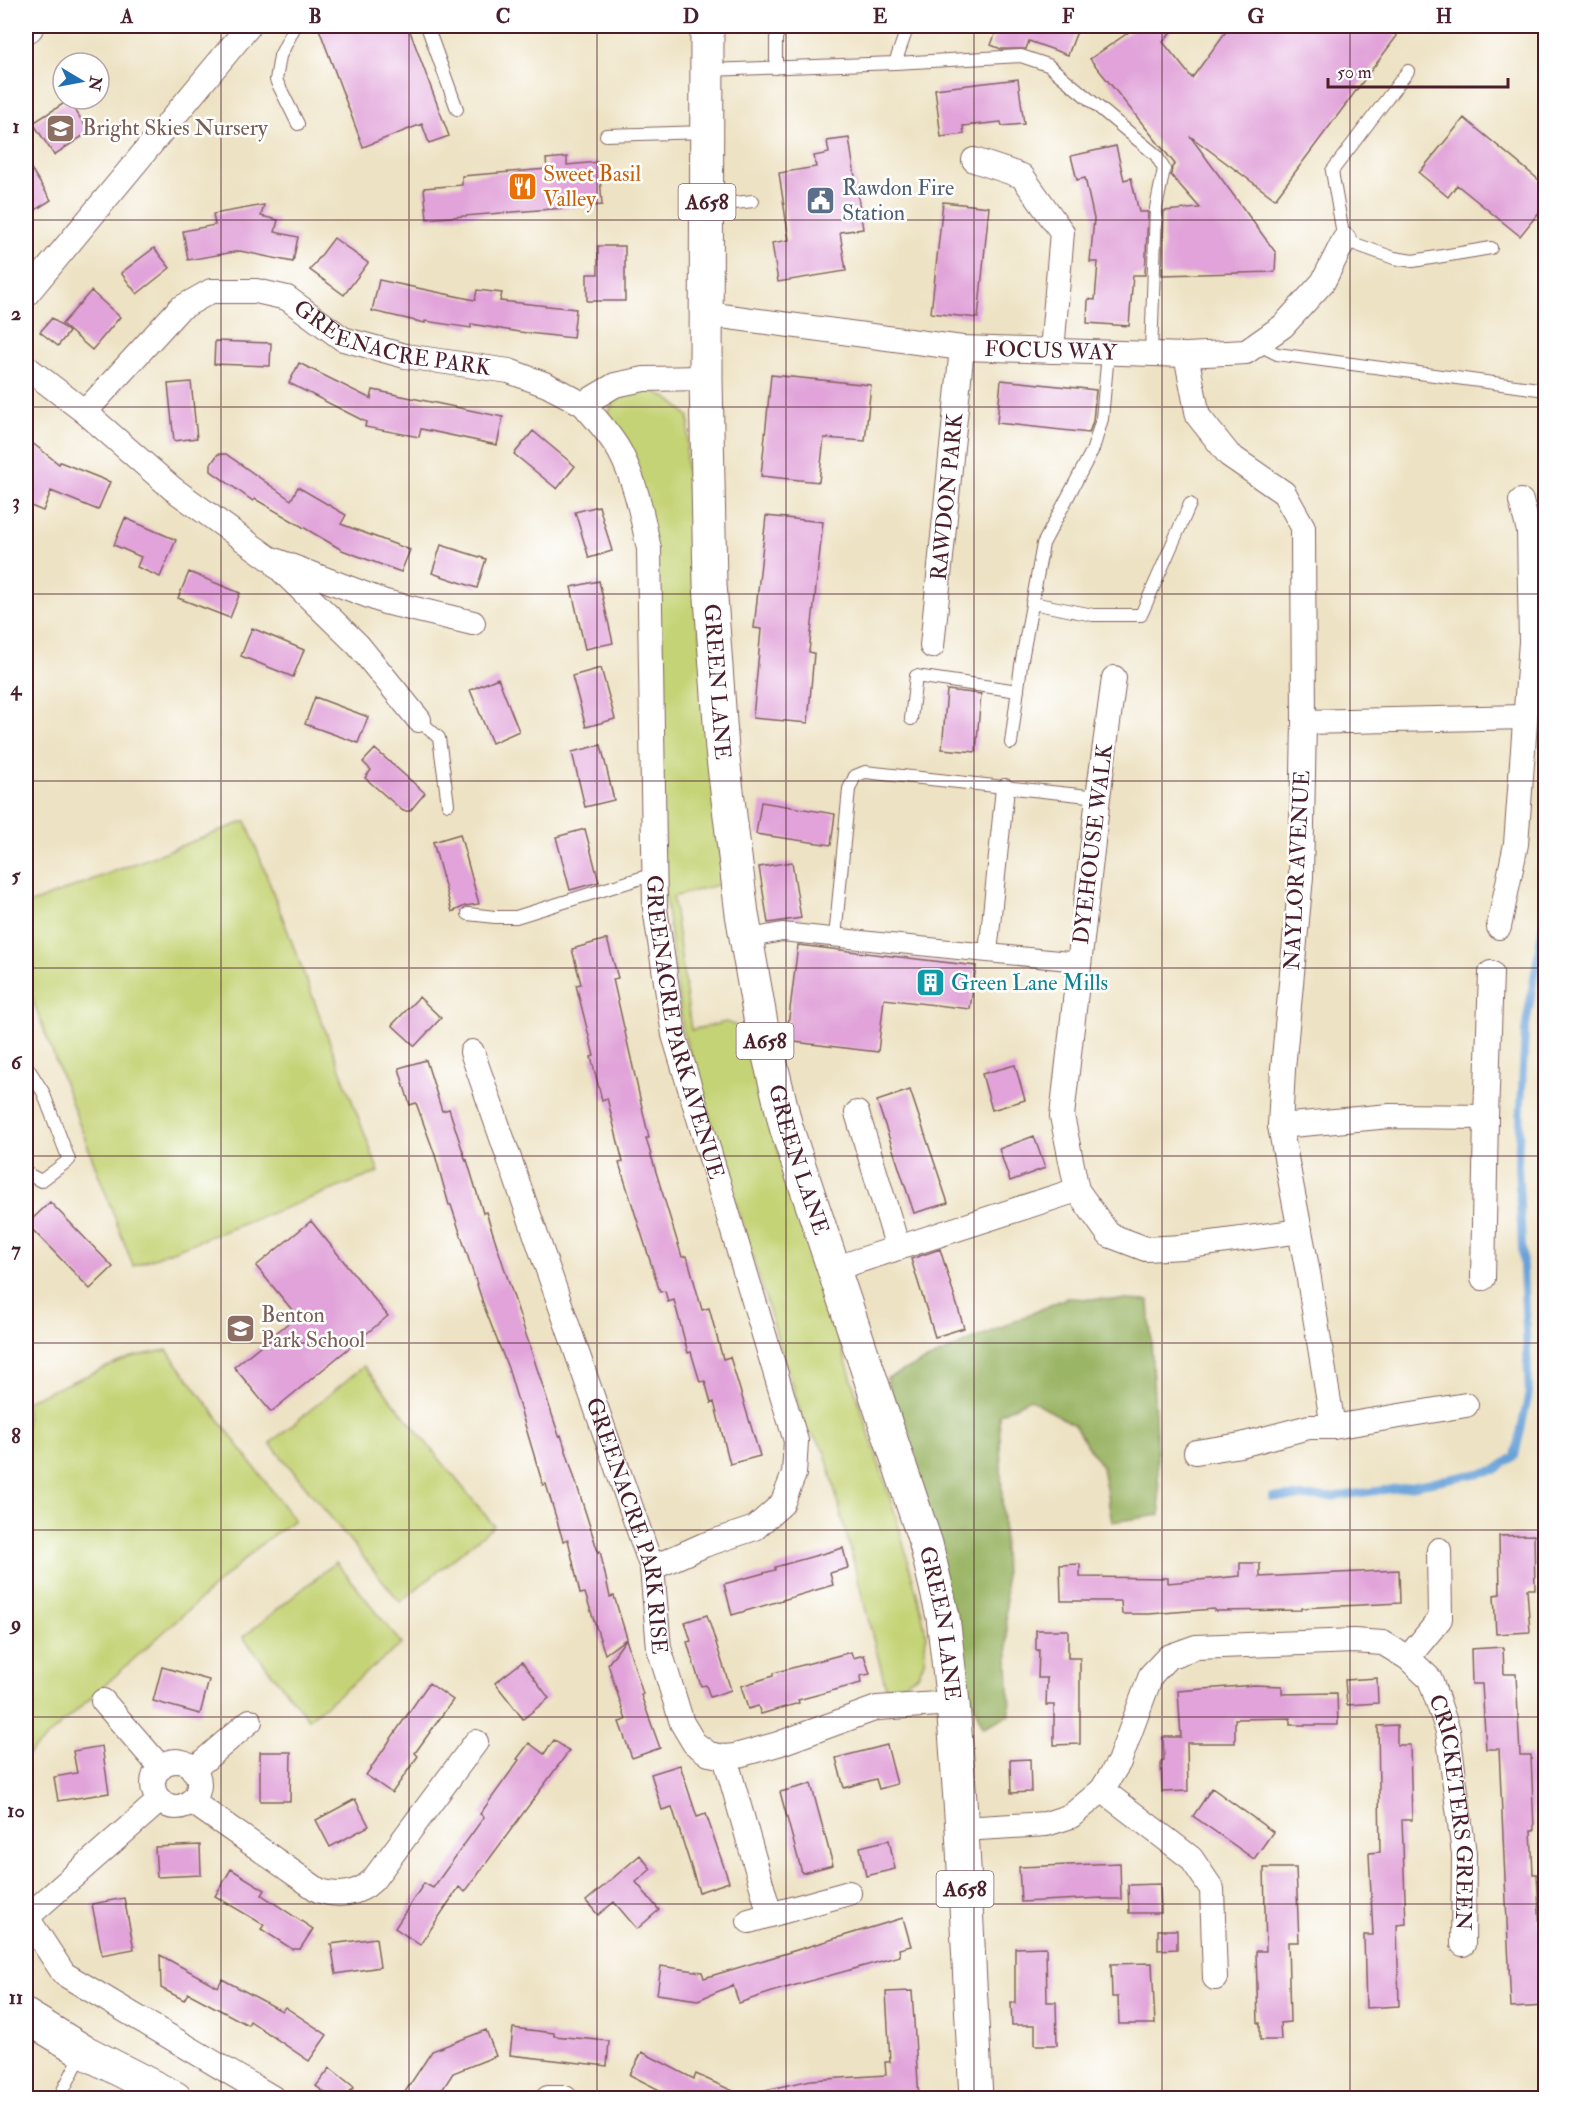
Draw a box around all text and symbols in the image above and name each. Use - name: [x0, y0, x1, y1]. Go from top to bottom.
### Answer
- text: A: [120, 4, 134, 29]
- text: B: [308, 4, 322, 29]
- text: C: [496, 4, 510, 29]
- text: D: [683, 4, 699, 29]
- text: E: [873, 4, 888, 29]
- text: F: [1062, 4, 1075, 29]
- text: G: [1248, 4, 1265, 29]
- text: H: [1436, 4, 1452, 29]
- north arrow: [51, 51, 111, 111]
- scale bar: [1328, 51, 1508, 89]
- text: 50 m: [1337, 61, 1372, 84]
- text: N: [84, 74, 106, 93]
- school or university icon: Bright Skies Nursery: [45, 112, 77, 144]
- text: 1: [12, 114, 20, 139]
- place label: Bright Skies Nursery: [82, 114, 268, 142]
- place label: Sweet Basil Valley: [543, 160, 641, 213]
- restaurant icon: Sweet Basil Valley: [506, 171, 538, 203]
- place label: Rawdon Fire Station: [842, 174, 954, 227]
- road number: A658: [678, 184, 736, 220]
- public building icon: Rawdon Fire Station: [805, 185, 837, 217]
- street label: GREENACRE PARK: [288, 294, 493, 382]
- text: 2: [11, 301, 21, 326]
- street label: FOCUS WAY: [984, 335, 1118, 367]
- street label: RAWDON PARK: [925, 411, 969, 582]
- text: 3: [12, 489, 20, 514]
- street label: GREEN LANE: [697, 603, 737, 761]
- text: 4: [10, 676, 23, 701]
- street label: DYEHOUSE WALK: [1067, 742, 1119, 946]
- street label: NAYLOR AVENUE: [1278, 769, 1316, 971]
- text: 5: [12, 863, 22, 888]
- street label: GREENACRE PARK AVENUE: [640, 875, 731, 1183]
- building icon: Green Lane Mills: [914, 967, 946, 999]
- place label: Green Lane Mills: [951, 969, 1108, 997]
- road number: A658: [736, 1023, 794, 1059]
- text: 6: [11, 1050, 23, 1075]
- street label: GREEN LANE: [762, 1082, 835, 1239]
- text: 7: [11, 1237, 21, 1262]
- place label: Benton Park School: [261, 1301, 365, 1354]
- school or university icon: Benton Park School: [224, 1312, 256, 1344]
- street label: GREENACRE PARK RISE: [580, 1394, 674, 1656]
- text: 8: [11, 1424, 21, 1449]
- street label: GREEN LANE: [913, 1543, 967, 1702]
- text: 9: [9, 1611, 21, 1636]
- street label: CRICKETERS GREEN: [1422, 1691, 1478, 1931]
- text: 10: [7, 1798, 25, 1823]
- road number: A658: [936, 1871, 994, 1907]
- text: 11: [9, 1985, 23, 2010]

